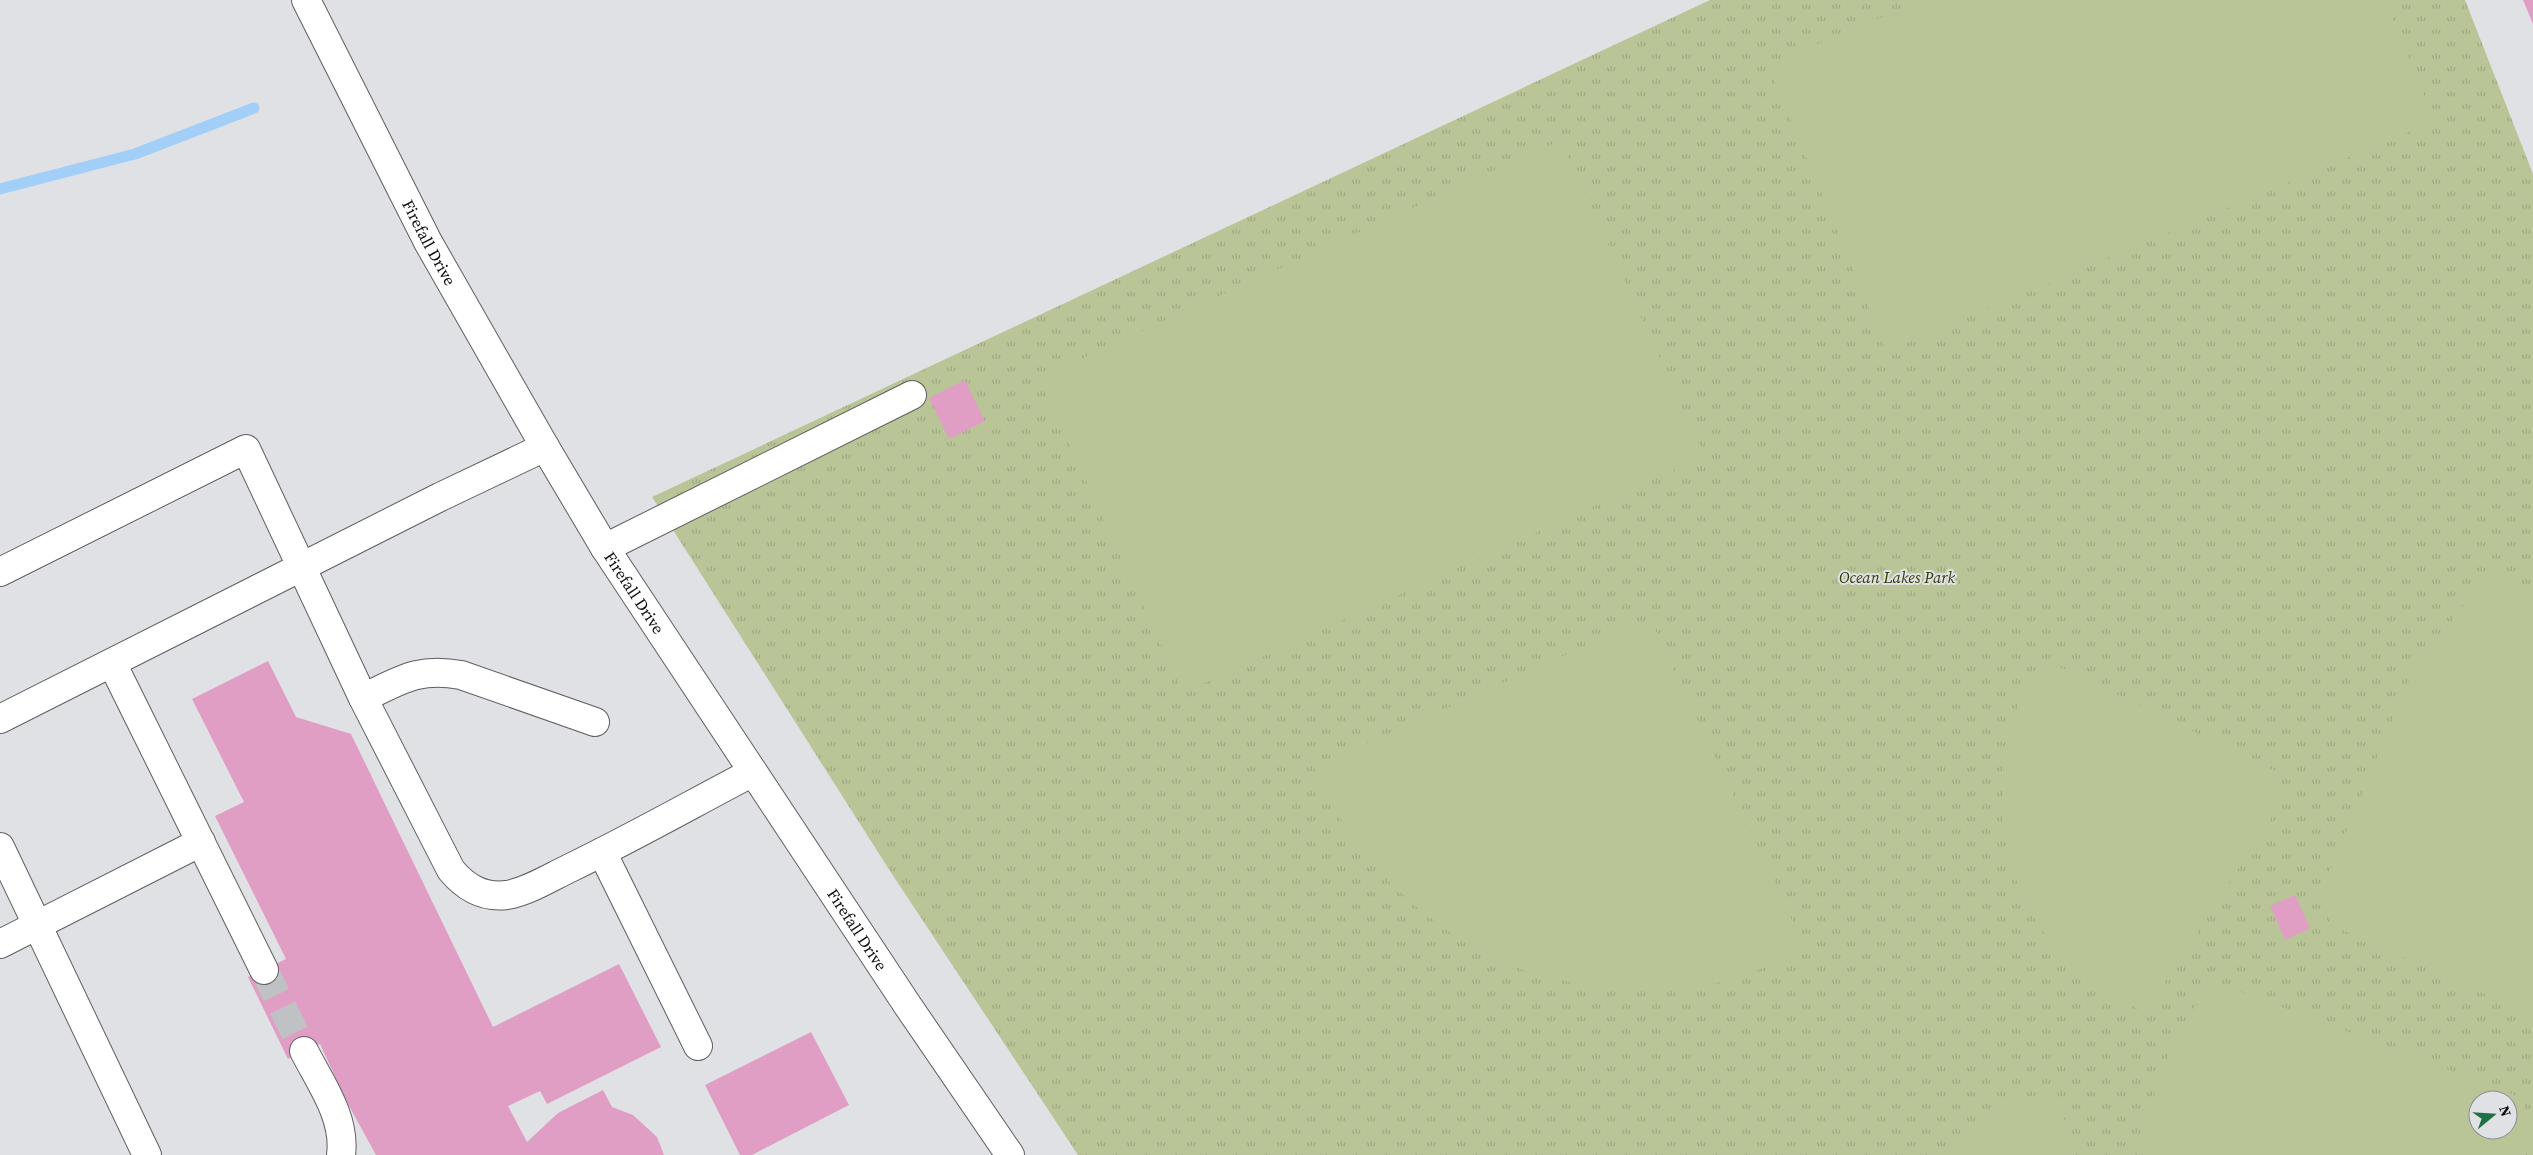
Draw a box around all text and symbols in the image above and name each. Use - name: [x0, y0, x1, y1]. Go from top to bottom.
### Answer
- street label: Firefall Drive: [397, 196, 461, 289]
- street label: Firefall Drive: [599, 547, 670, 638]
- park label: Ocean Lakes Park: [1839, 566, 1955, 588]
- street label: Firefall Drive: [822, 884, 893, 975]
- north arrow: [2468, 1090, 2518, 1140]
- text: N: [2494, 1103, 2516, 1119]

